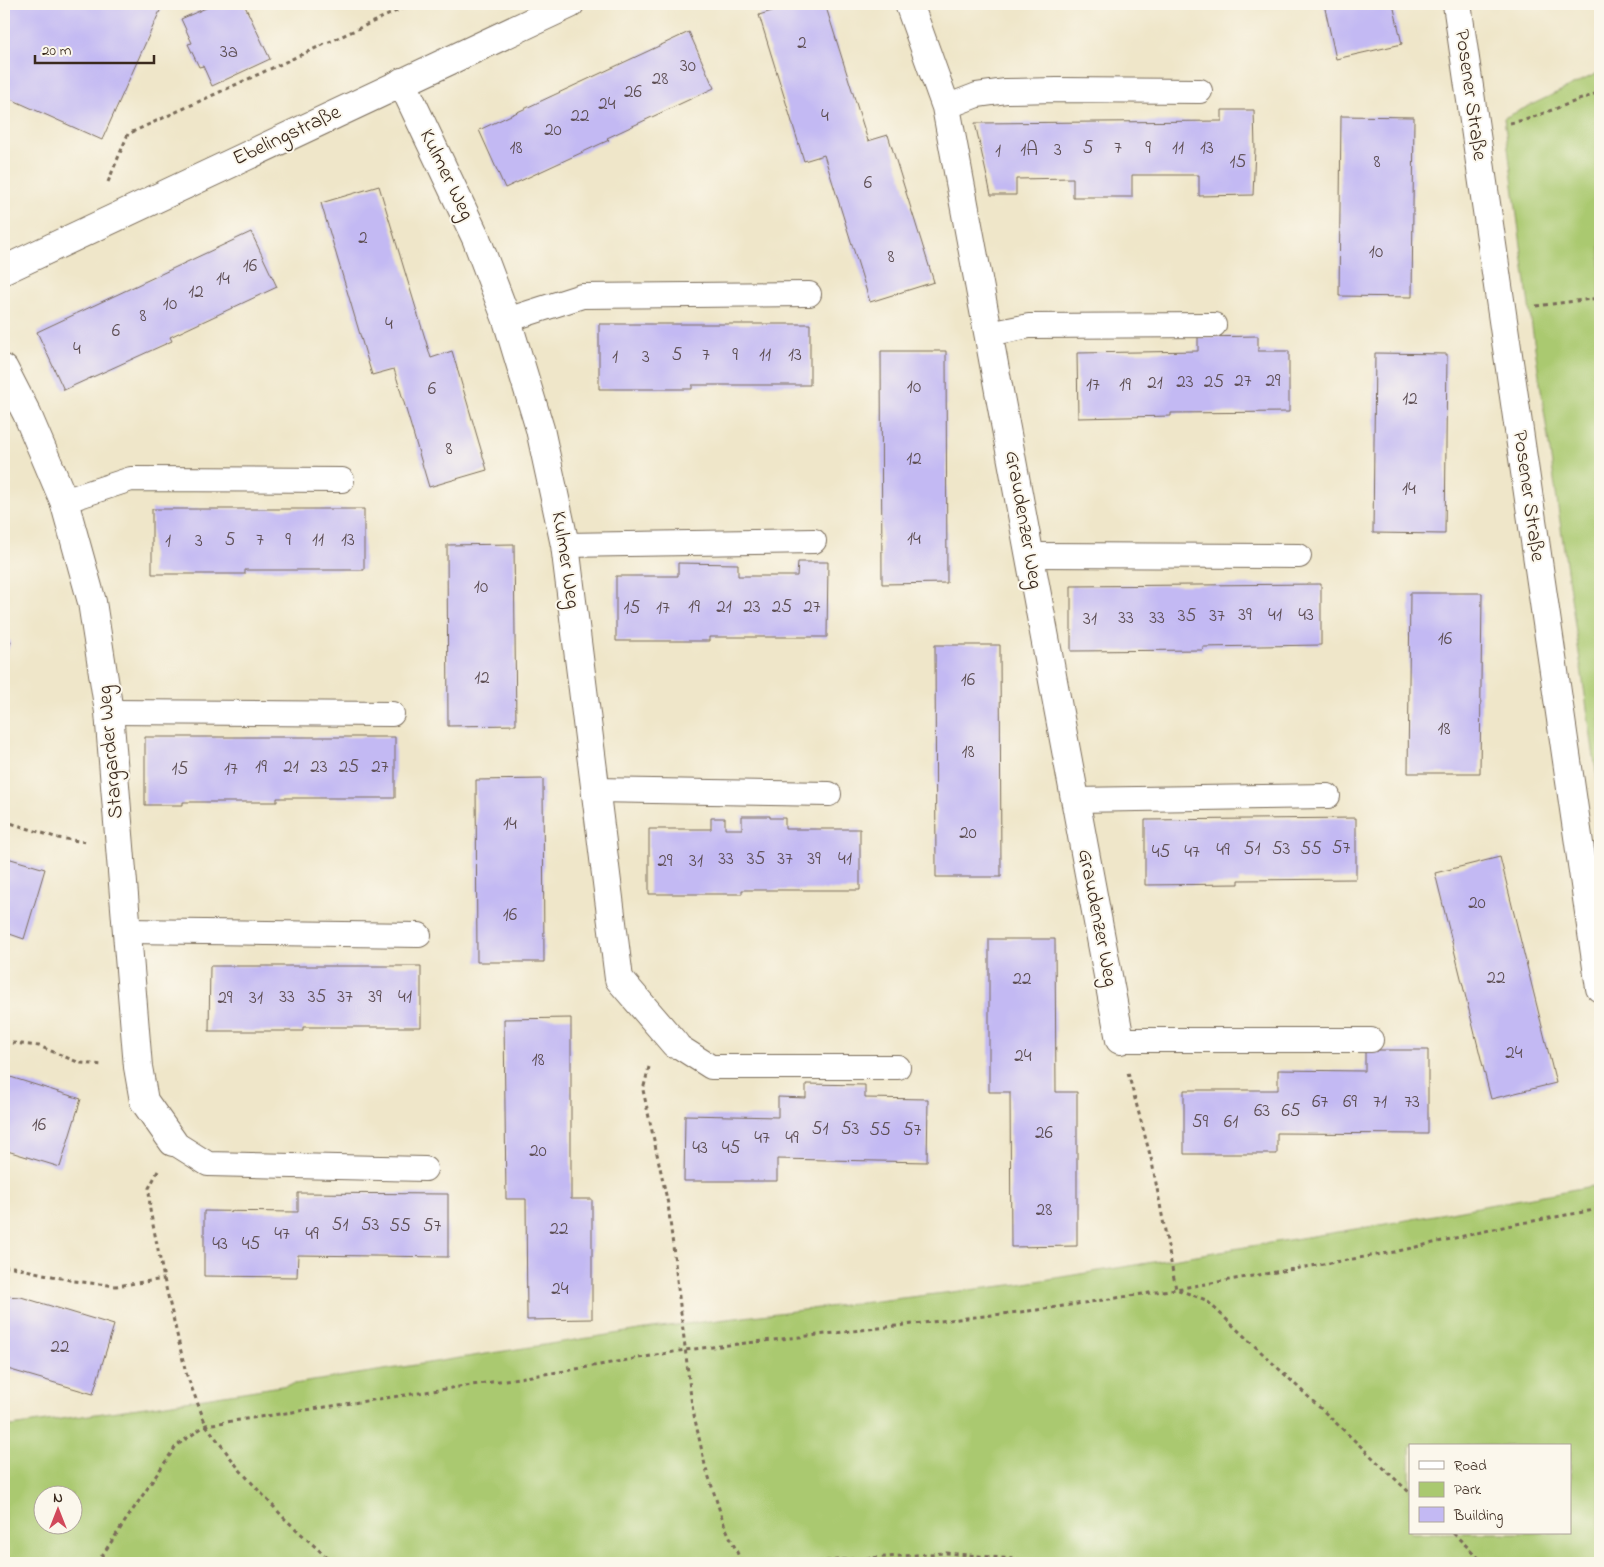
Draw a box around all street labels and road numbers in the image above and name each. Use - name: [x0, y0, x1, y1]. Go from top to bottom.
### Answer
- street label: Posener Straße: [1446, 27, 1494, 163]
- street label: Ebelingstraße: [228, 98, 347, 176]
- street label: Kulmer Weg: [409, 124, 481, 227]
- street label: Posener Straße: [1504, 428, 1552, 564]
- street label: Graudenzer Weg: [994, 449, 1050, 592]
- street label: Kulmer Weg: [541, 509, 588, 611]
- street label: Stargarder Weg: [90, 684, 134, 820]
- street label: Graudenzer Weg: [1067, 847, 1125, 990]

